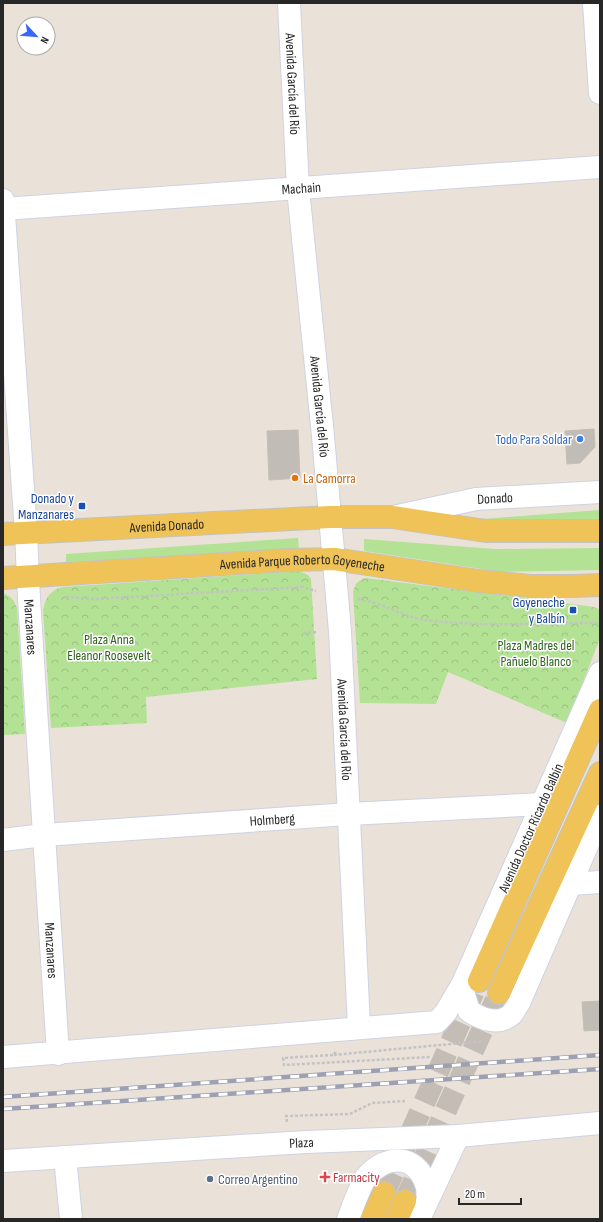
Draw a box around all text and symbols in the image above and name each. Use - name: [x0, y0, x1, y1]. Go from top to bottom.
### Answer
- north arrow: [16, 16, 56, 56]
- street label: Avenida García del Río: [282, 32, 304, 135]
- text: N: [37, 35, 52, 46]
- street label: Machain: [281, 178, 321, 198]
- street label: Avenida García del Río: [306, 354, 333, 458]
- place label: Todo Para Soldar: [495, 431, 572, 448]
- marker: Todo Para Soldar: [575, 434, 585, 444]
- place label: La Camorra: [303, 470, 356, 487]
- marker: La Camorra: [290, 473, 300, 483]
- street label: Donado: [477, 488, 514, 507]
- place label: Donado y Manzanares: [18, 490, 75, 523]
- marker: Donado y Manzanares: [77, 501, 87, 511]
- street label: Avenida Donado: [128, 515, 205, 536]
- street label: Avenida Parque Roberto Goyeneche: [218, 550, 386, 575]
- place label: Goyeneche y Balbín: [513, 594, 565, 627]
- street label: Manzanares: [21, 599, 41, 656]
- marker: Goyeneche y Balbín: [568, 605, 578, 615]
- park label: Plaza Anna Eleanor Roosevelt: [67, 631, 151, 664]
- park label: Plaza Madres del Pañuelo Blanco: [498, 637, 574, 670]
- street label: Avenida García del Río: [334, 677, 356, 781]
- street label: Avenida Doctor Ricardo Balbín: [494, 761, 567, 896]
- street label: Holmberg: [249, 809, 296, 829]
- street label: Manzanares: [41, 922, 62, 979]
- street label: Plaza: [289, 1133, 314, 1152]
- place label: Farmacity: [333, 1169, 380, 1186]
- place label: Correo Argentino: [218, 1171, 298, 1188]
- marker: Farmacity: [320, 1172, 330, 1182]
- marker: Correo Argentino: [205, 1174, 215, 1184]
- scale bar: [459, 1180, 521, 1206]
- text: 20 m: [465, 1187, 485, 1202]

